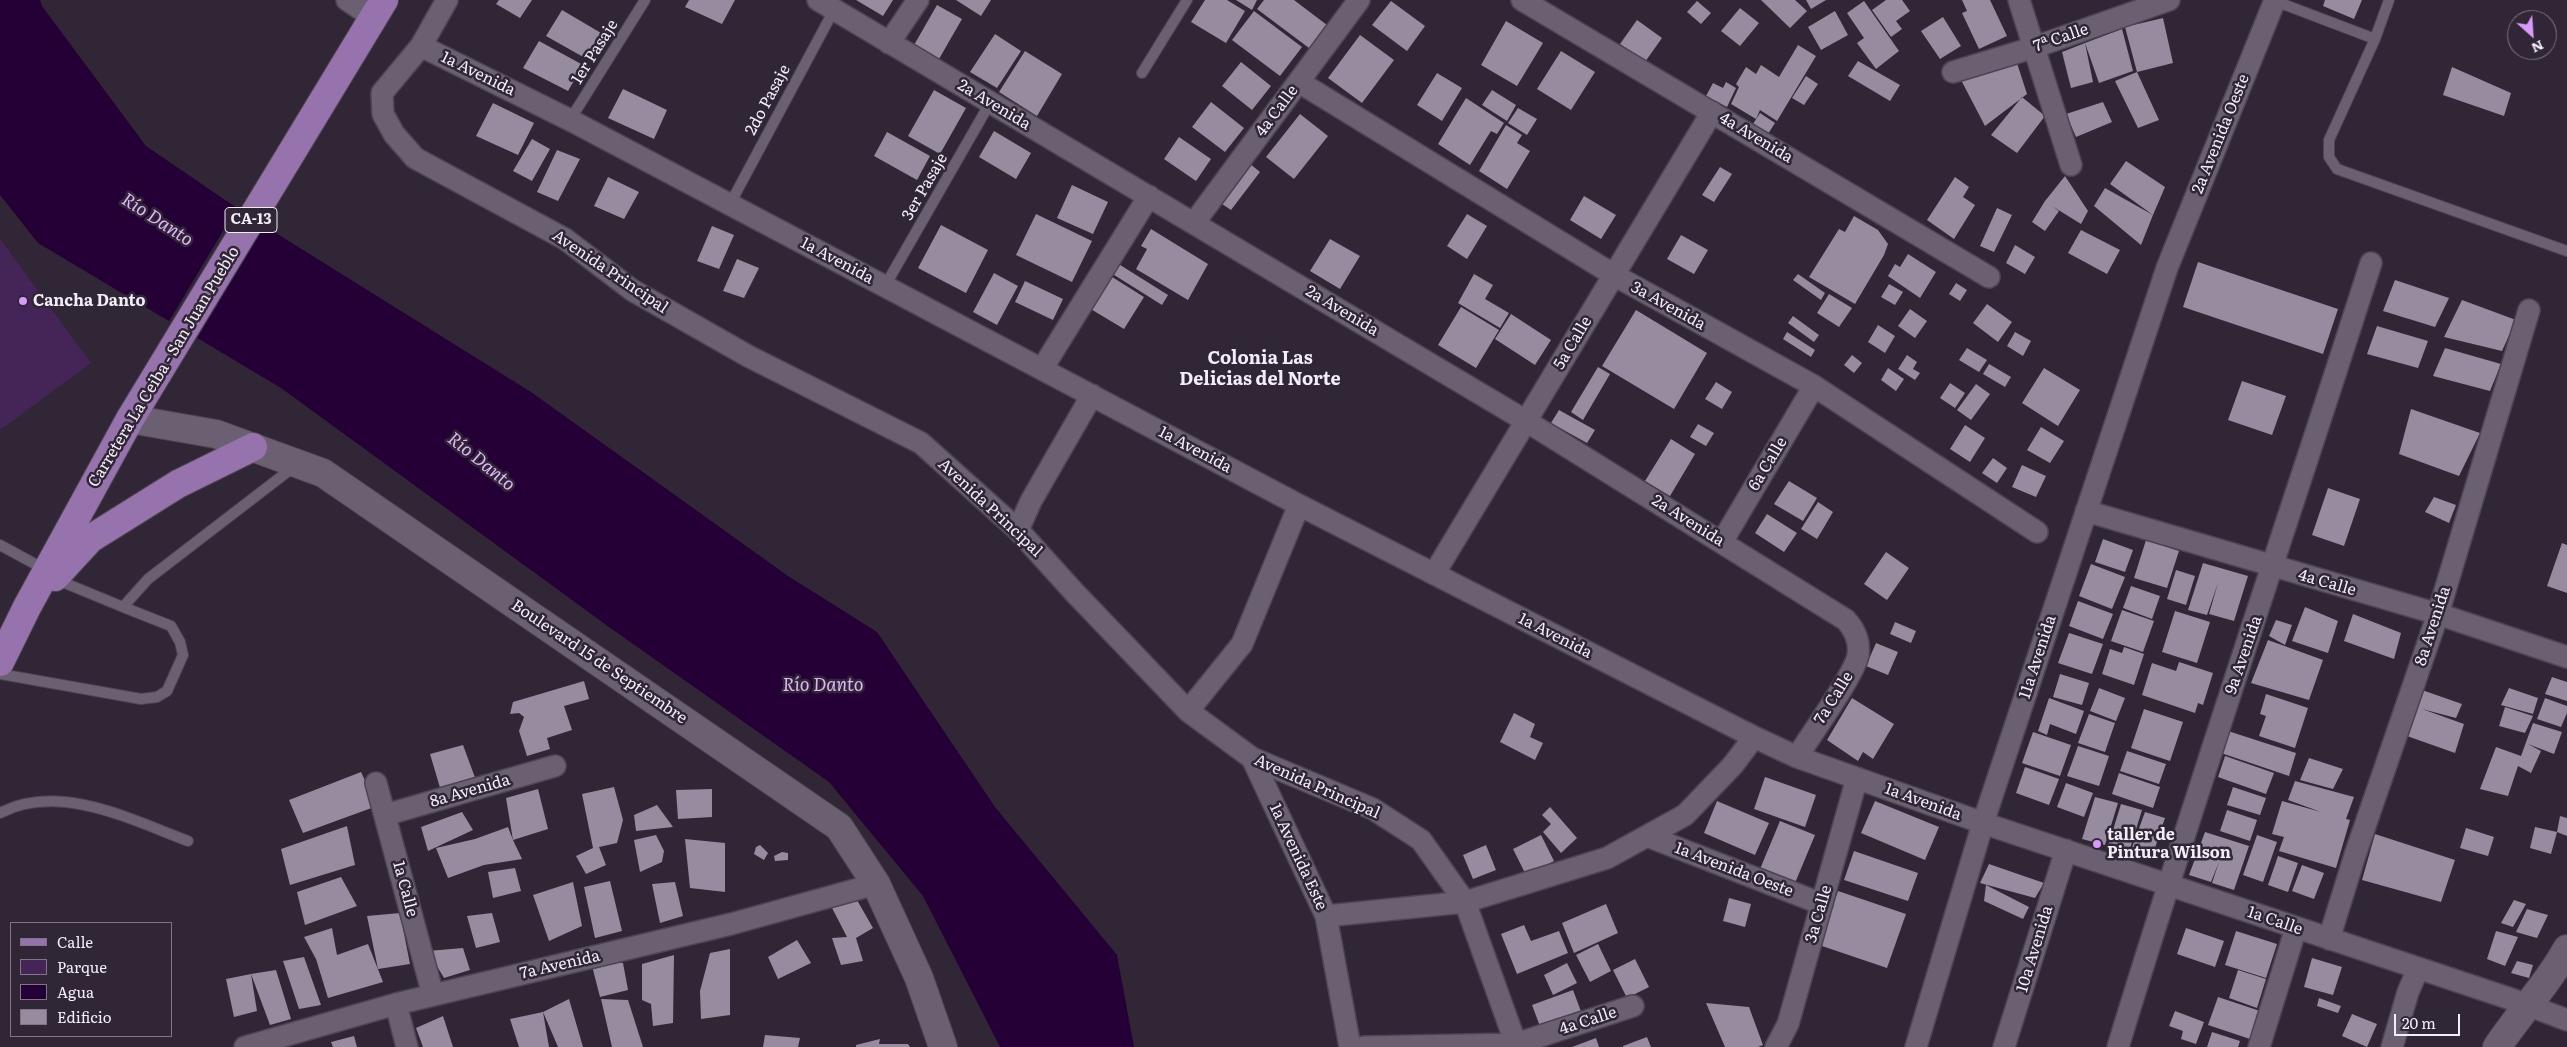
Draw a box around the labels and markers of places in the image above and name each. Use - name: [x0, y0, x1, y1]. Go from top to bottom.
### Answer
- place label: Cancha Danto: [33, 291, 145, 311]
- marker: Cancha Danto: [17, 295, 29, 307]
- place label: taller de Pintura Wilson: [2107, 825, 2231, 863]
- marker: taller de Pintura Wilson: [2091, 838, 2103, 850]

